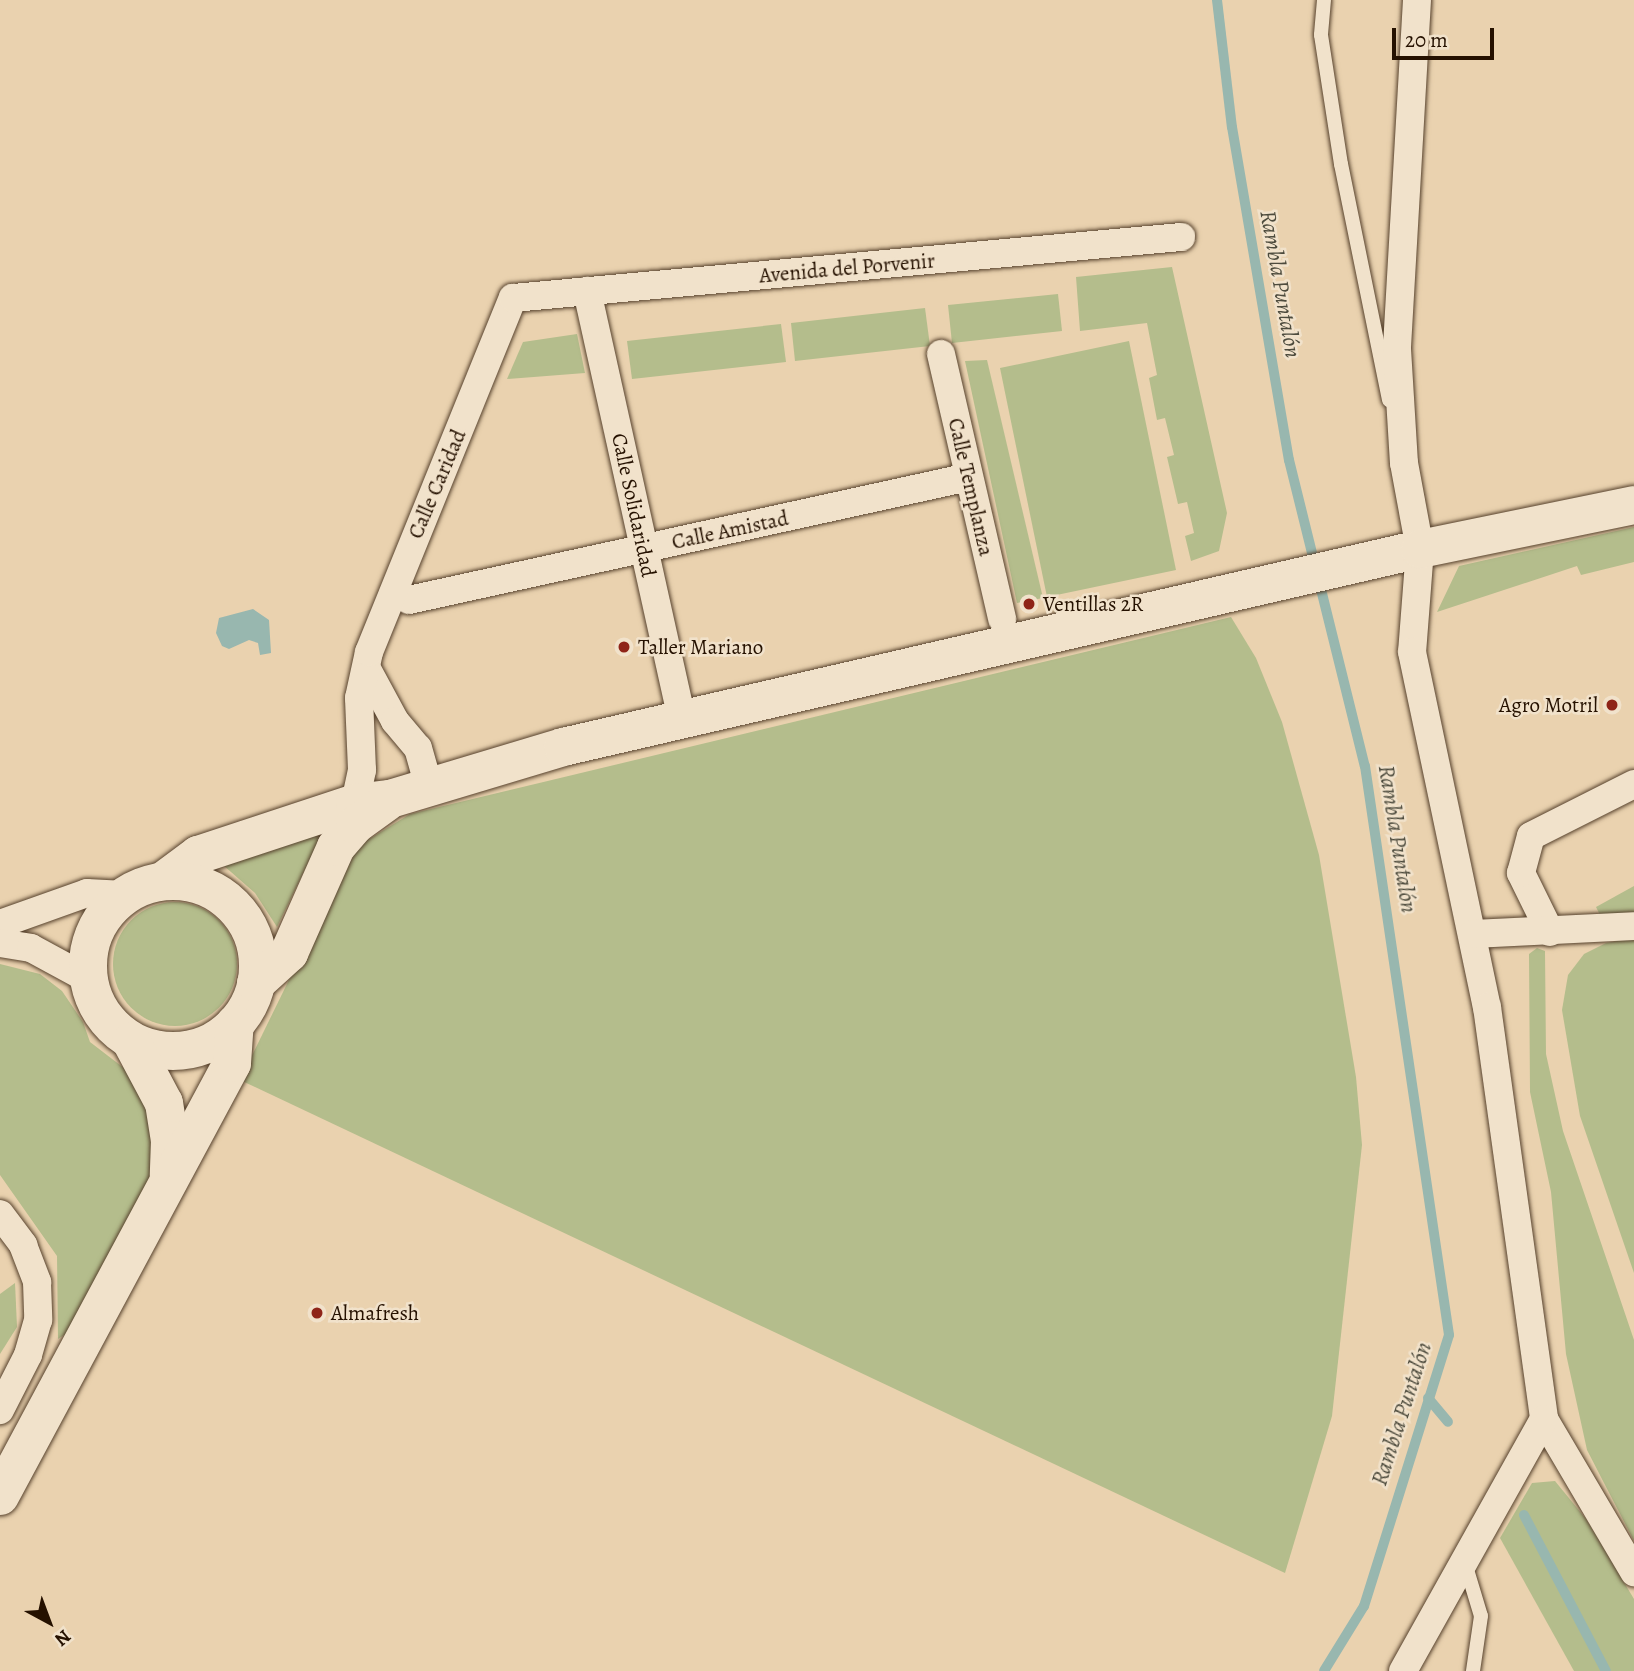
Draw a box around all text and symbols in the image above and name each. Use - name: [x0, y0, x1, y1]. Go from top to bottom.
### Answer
- scale bar: [1396, 14, 1498, 58]
- text: 20 m: [1405, 26, 1448, 54]
- water label: Rambla Puntalón: [1253, 208, 1307, 360]
- street label: Avenida del Porvenir: [758, 248, 936, 288]
- street label: Calle Templanza: [943, 416, 999, 558]
- street label: Calle Caridad: [403, 426, 471, 542]
- street label: Calle Solidaridad: [606, 431, 662, 579]
- street label: Calle Amistad: [669, 505, 791, 555]
- place label: Ventillas 2R: [1043, 591, 1143, 617]
- marker: Ventillas 2R: [1021, 596, 1037, 612]
- place label: Taller Mariano: [638, 634, 763, 660]
- marker: Taller Mariano: [616, 639, 632, 655]
- place label: Agro Motril: [1499, 692, 1598, 718]
- marker: Agro Motril: [1604, 697, 1620, 713]
- water label: Rambla Puntalón: [1372, 763, 1422, 915]
- place label: Almafresh: [331, 1300, 419, 1326]
- marker: Almafresh: [309, 1305, 325, 1321]
- water label: Rambla Puntalón: [1366, 1339, 1438, 1489]
- north arrow: [14, 1587, 84, 1657]
- text: N: [49, 1623, 77, 1652]

